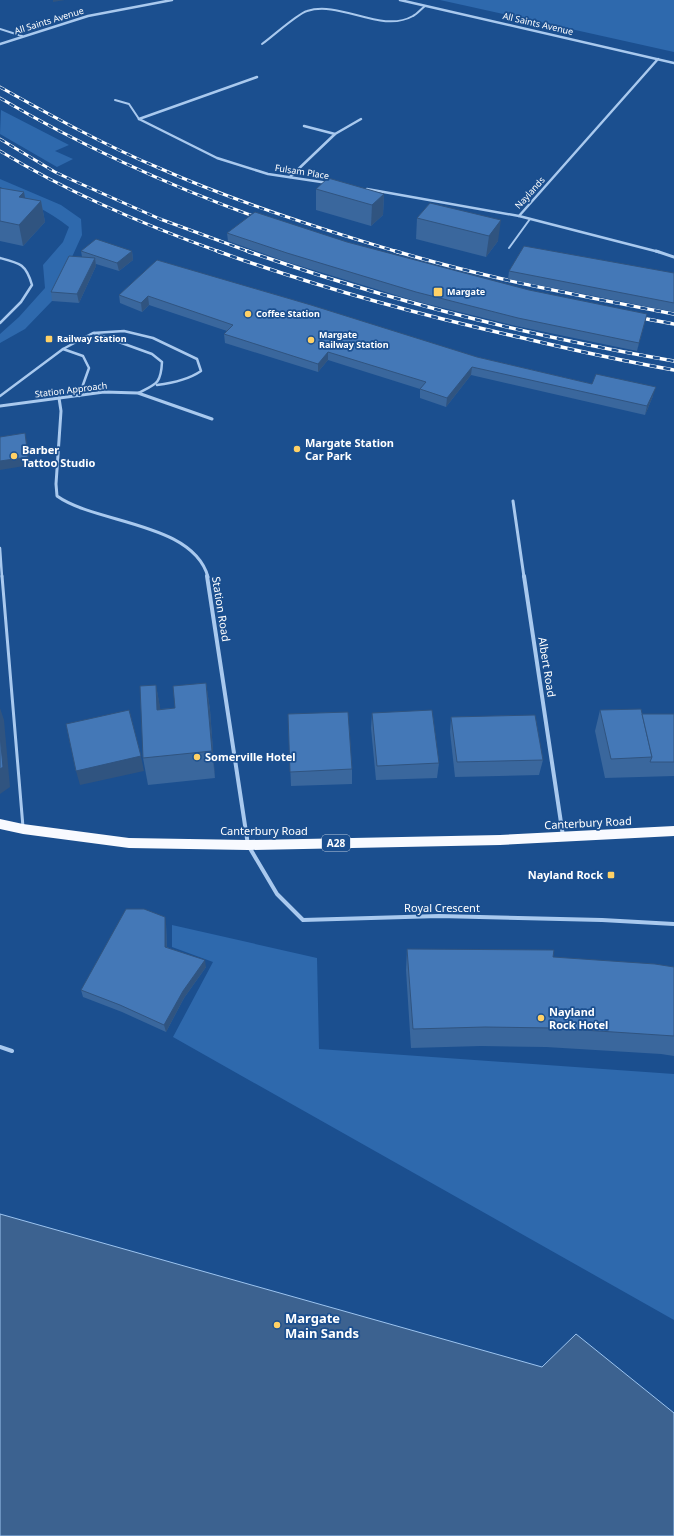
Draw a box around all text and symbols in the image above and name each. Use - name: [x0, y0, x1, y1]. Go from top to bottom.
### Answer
- street label: All Saints Avenue: [12, 4, 85, 37]
- street label: All Saints Avenue: [502, 9, 575, 38]
- street label: Fulsam Place: [274, 161, 330, 182]
- street label: Naylands: [512, 174, 548, 212]
- place label: Margate: [447, 285, 485, 298]
- marker: Margate: [432, 286, 444, 298]
- place label: Coffee Station: [256, 307, 320, 320]
- marker: Coffee Station: [243, 309, 253, 319]
- place label: Margate Railway Station: [319, 328, 389, 351]
- place label: Railway Station: [57, 332, 127, 345]
- marker: Railway Station: [44, 334, 54, 344]
- marker: Margate Railway Station: [306, 335, 316, 345]
- street label: Station Approach: [34, 379, 108, 400]
- place label: Margate Station Car Park: [305, 435, 394, 463]
- place label: Barber Tattoo Studio: [22, 442, 95, 470]
- marker: Margate Station Car Park: [292, 444, 302, 454]
- marker: Barber Tattoo Studio: [9, 451, 19, 461]
- street label: Station Road: [209, 575, 234, 643]
- street label: Albert Road: [535, 636, 560, 698]
- place label: Somerville Hotel: [205, 749, 296, 764]
- marker: Somerville Hotel: [192, 752, 202, 762]
- street label: Canterbury Road: [544, 813, 632, 832]
- street label: Canterbury Road: [220, 823, 308, 838]
- road number: A28: [322, 835, 350, 851]
- place label: Nayland Rock: [528, 867, 603, 882]
- marker: Nayland Rock: [606, 870, 616, 880]
- street label: Royal Crescent: [404, 900, 480, 915]
- place label: Nayland Rock Hotel: [549, 1004, 608, 1032]
- marker: Nayland Rock Hotel: [536, 1013, 546, 1023]
- place label: Margate Main Sands: [285, 1309, 359, 1342]
- marker: Margate Main Sands: [272, 1320, 282, 1330]

